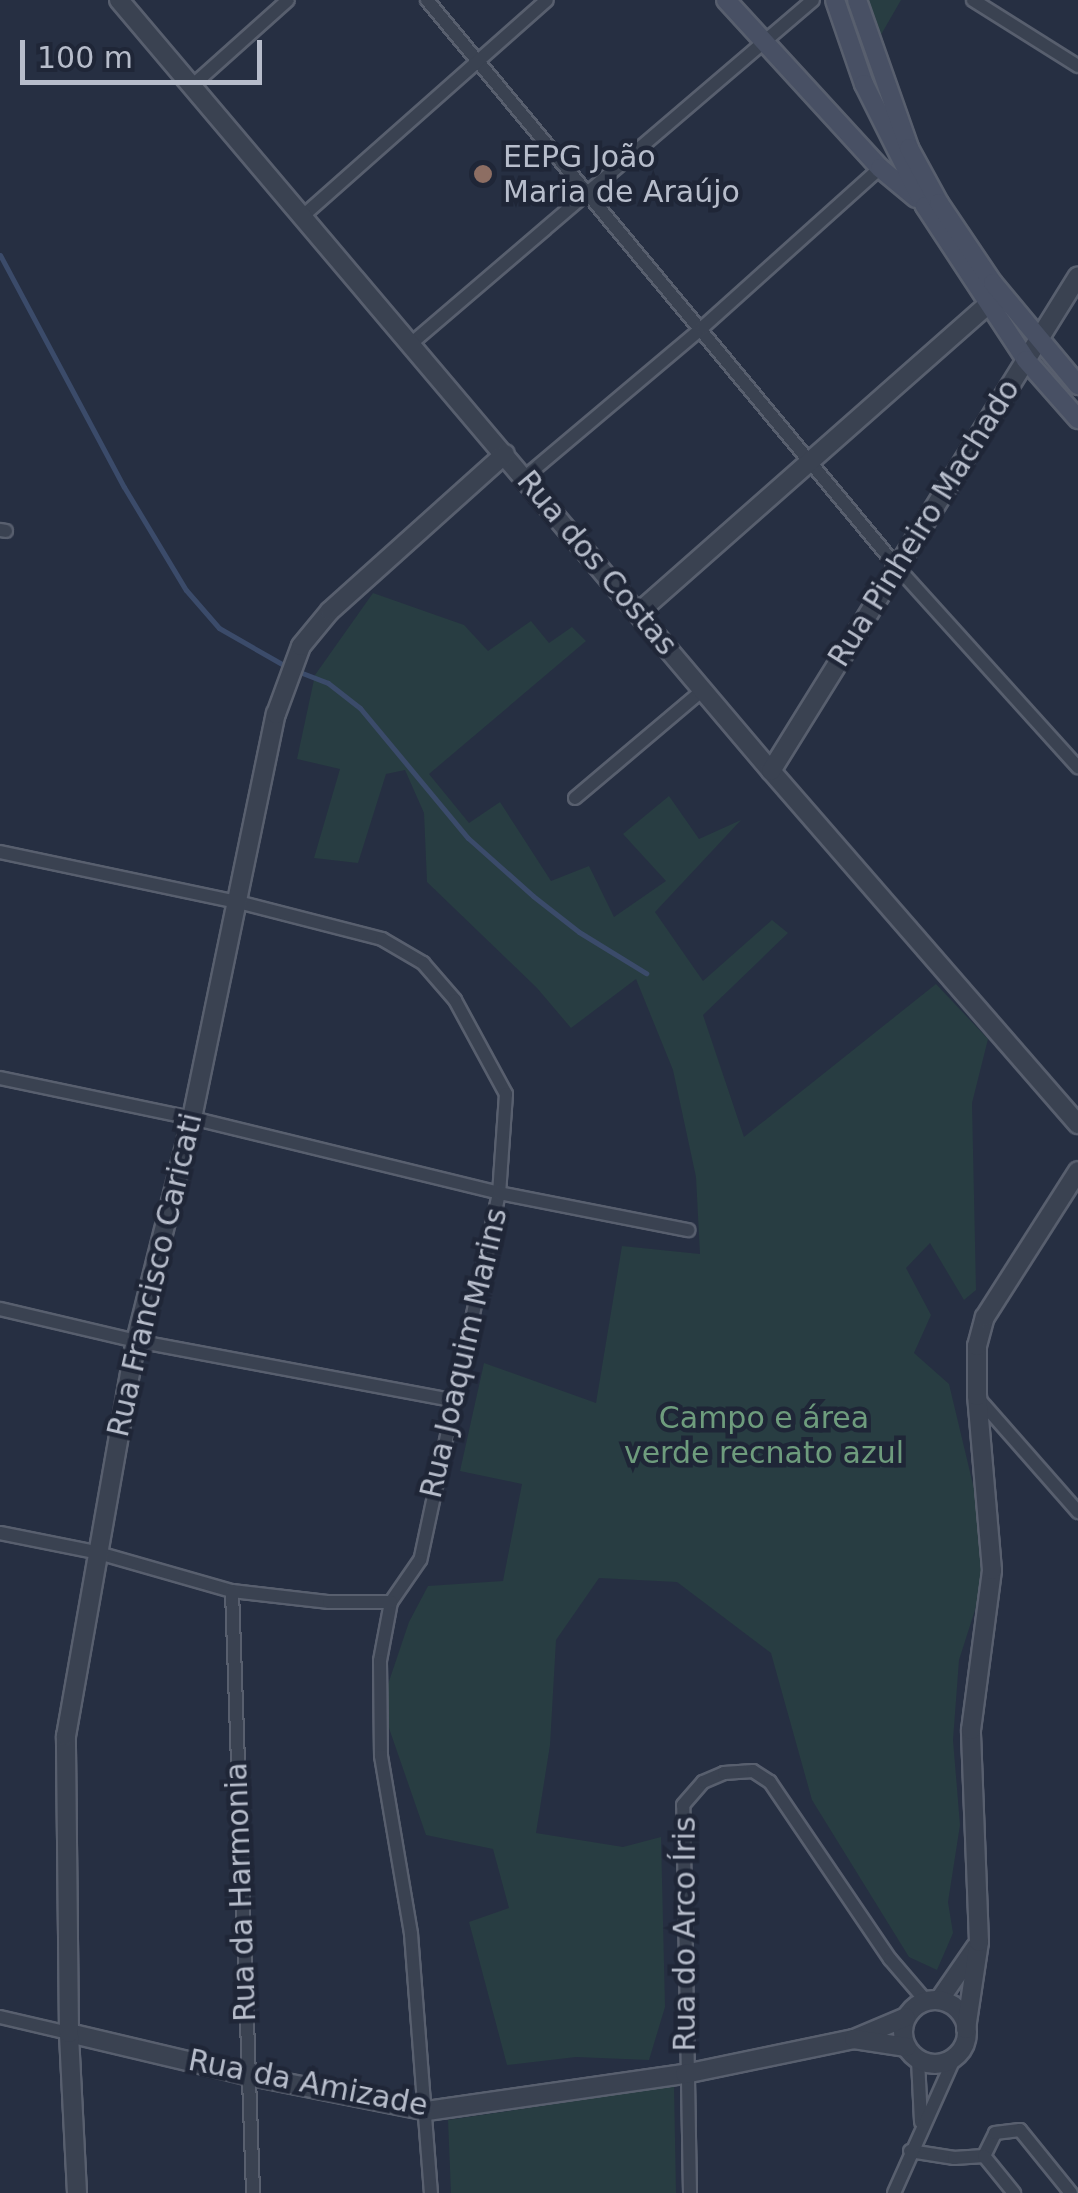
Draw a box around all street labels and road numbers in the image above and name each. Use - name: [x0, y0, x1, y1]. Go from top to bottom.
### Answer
- street label: Rua Pinheiro Machado: [821, 373, 1027, 673]
- street label: Rua dos Costas: [509, 463, 685, 663]
- street label: Rua Francisco Caricati: [100, 1110, 210, 1440]
- street label: Rua Joaquim Marins: [413, 1204, 515, 1502]
- street label: Rua da Harmonia: [218, 1762, 264, 2022]
- street label: Rua do Arco Íris: [667, 1816, 703, 2052]
- street label: Rua da Amizade: [185, 2042, 431, 2124]

